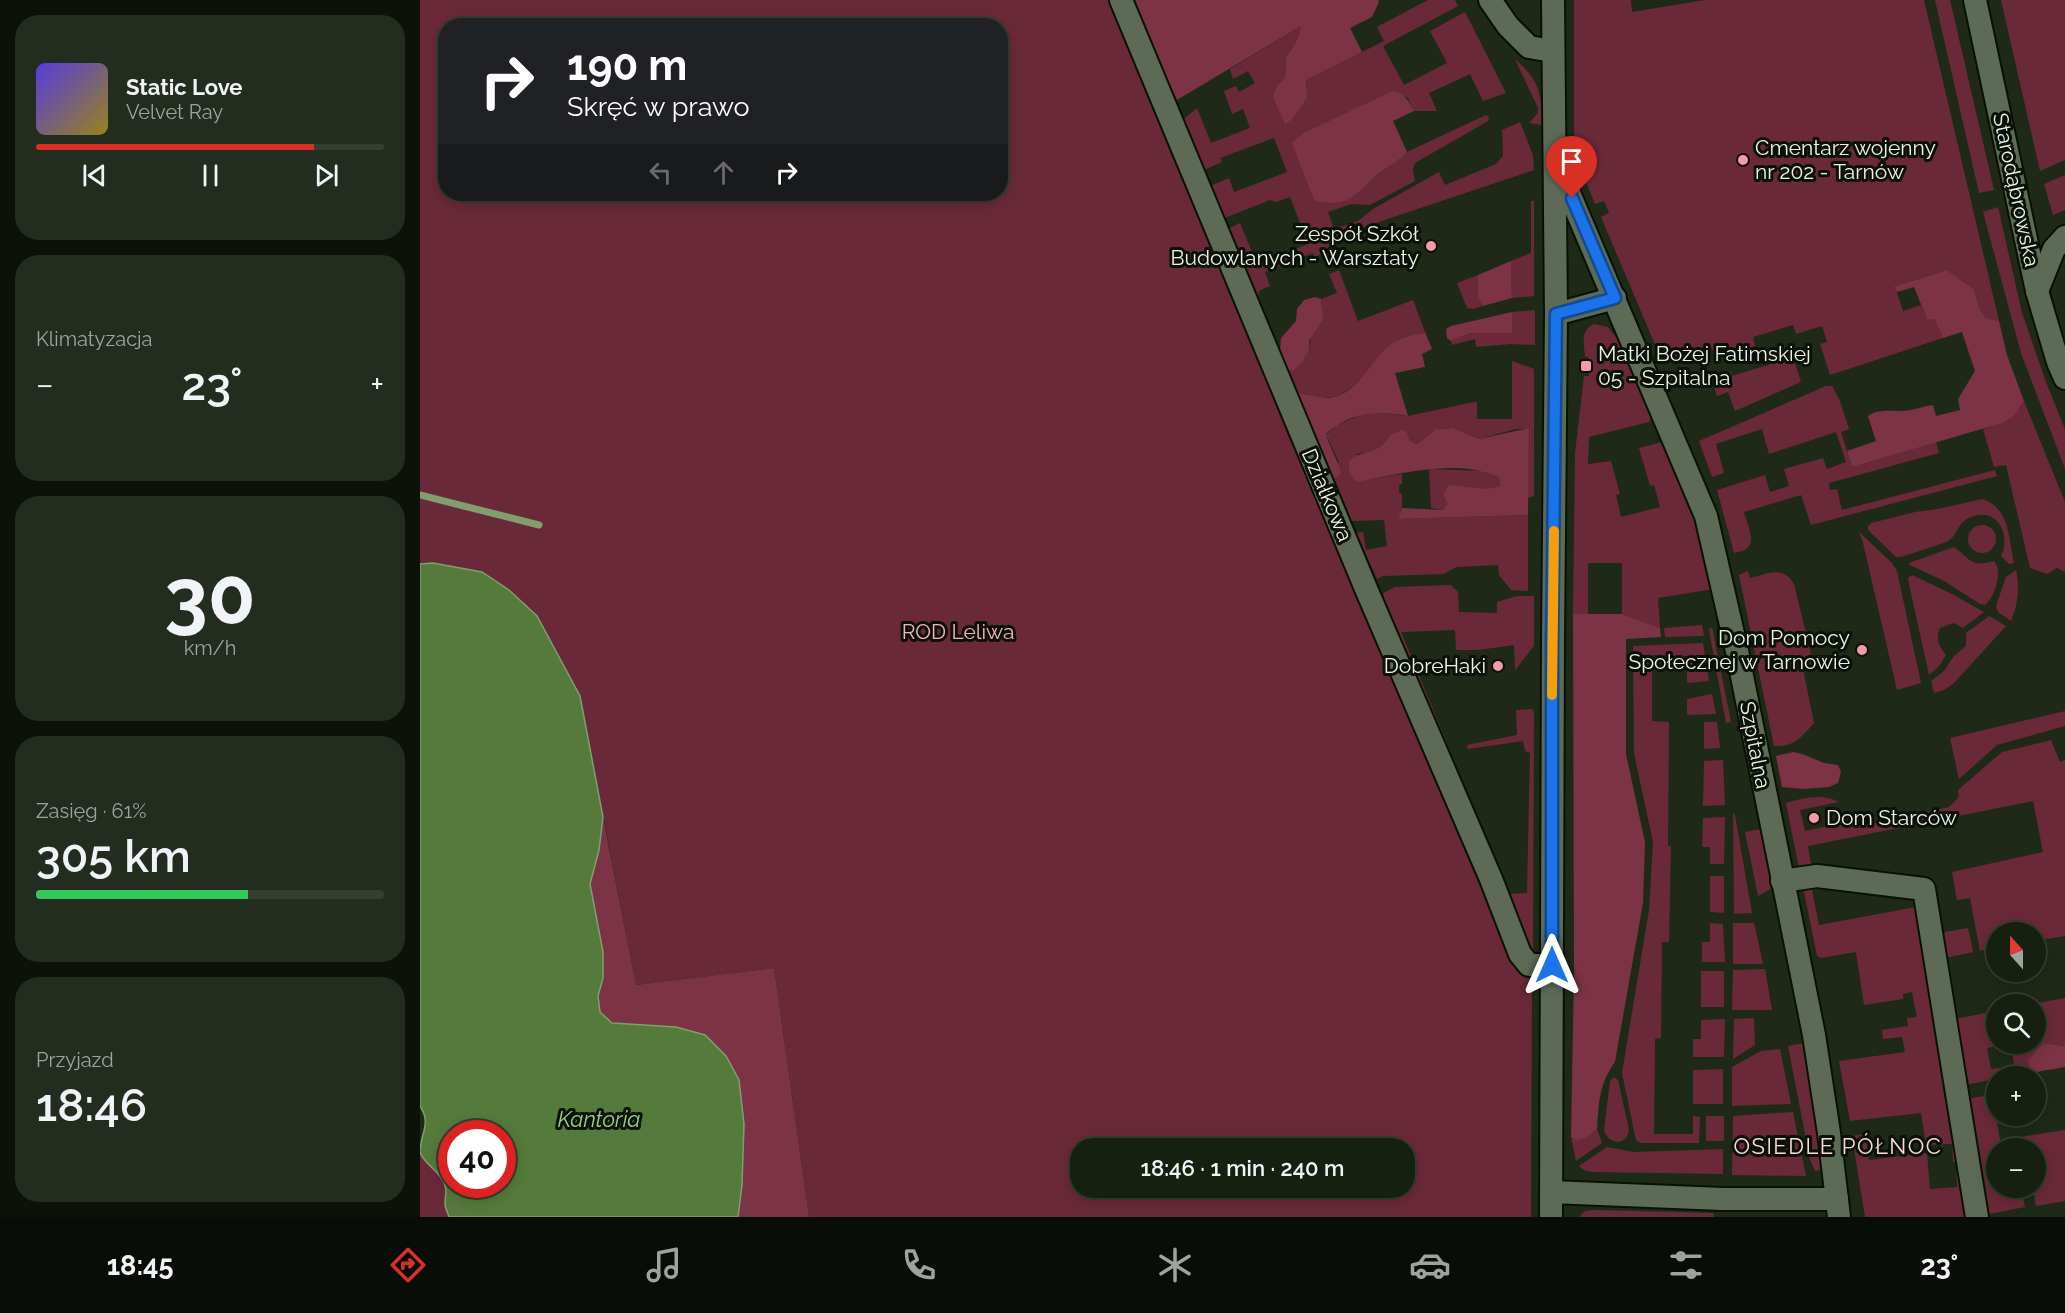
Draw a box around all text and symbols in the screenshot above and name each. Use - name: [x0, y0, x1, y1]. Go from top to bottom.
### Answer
- text: 190 m: [567, 41, 687, 90]
- icon: right: [468, 42, 546, 120]
- text: Static Love: [126, 74, 243, 100]
- text: Skręć w prawo: [567, 91, 750, 122]
- text: Velvet Ray: [126, 100, 223, 124]
- street label: Starodąbrowska: [1988, 111, 2045, 269]
- place label: Cmentarz wojenny nr 202 - Tarnów: [1755, 135, 1936, 184]
- pin: [1546, 136, 1597, 198]
- icon: arrive: [1555, 145, 1588, 178]
- marker: Cmentarz wojenny nr 202 - Tarnów: [1736, 153, 1750, 167]
- icon: left: [644, 156, 677, 189]
- icon: ahead: [707, 156, 740, 189]
- icon: right: [770, 156, 803, 189]
- icon: previous: [78, 159, 111, 192]
- icon: pause: [194, 159, 227, 192]
- icon: next: [310, 159, 343, 192]
- place label: Zespół Szkół Budowlanych - Warsztaty: [1171, 221, 1420, 270]
- marker: Zespół Szkół Budowlanych - Warsztaty: [1424, 239, 1438, 253]
- text: Klimatyzacja: [36, 327, 153, 351]
- place label: Matki Bożej Fatimskiej 05 - Szpitalna: [1598, 341, 1811, 390]
- text: 23°: [182, 358, 243, 411]
- marker: Matki Bożej Fatimskiej 05 - Szpitalna: [1579, 359, 1593, 373]
- text: −: [36, 365, 54, 404]
- text: +: [370, 365, 384, 404]
- street label: Działkowa: [1297, 445, 1358, 545]
- text: 30: [164, 551, 256, 642]
- park label: ROD Leliwa: [902, 619, 1014, 644]
- place label: Dom Pomocy Społecznej w Tarnowie: [1628, 625, 1850, 674]
- text: km/h: [184, 636, 236, 660]
- marker: Dom Pomocy Społecznej w Tarnowie: [1855, 643, 1869, 657]
- place label: DobreHaki: [1384, 653, 1486, 678]
- marker: DobreHaki: [1491, 659, 1505, 673]
- street label: Szpitalna: [1735, 699, 1776, 791]
- text: Zasięg · 61%: [36, 799, 146, 823]
- place label: Dom Starców: [1826, 805, 1957, 830]
- marker: Dom Starców: [1807, 811, 1821, 825]
- text: 305 km: [36, 830, 191, 883]
- north arrow: [1986, 922, 2046, 982]
- map controls: [1986, 922, 2046, 1198]
- position arrow: [1520, 933, 1584, 997]
- button: search: [1986, 994, 2046, 1054]
- text: Przyjazd: [36, 1048, 114, 1072]
- button: +: [1986, 1066, 2046, 1126]
- text: 18:46: [36, 1079, 147, 1132]
- water label: Kantoria: [558, 1106, 640, 1132]
- speed limit sign: 40: [438, 1120, 516, 1198]
- district label: OSIEDLE PÓŁNOC: [1734, 1133, 1942, 1159]
- button: −: [1986, 1138, 2046, 1198]
- text: 18:46 · 1 min · 240 m: [1141, 1155, 1344, 1181]
- icon: directions: [387, 1244, 429, 1286]
- icon: music: [643, 1244, 685, 1286]
- icon: phone: [898, 1244, 940, 1286]
- icon: climate: [1154, 1244, 1196, 1286]
- icon: car: [1409, 1244, 1451, 1286]
- icon: filters: [1665, 1244, 1707, 1286]
- text: 18:45: [107, 1250, 173, 1281]
- text: 23°: [1921, 1250, 1958, 1281]

